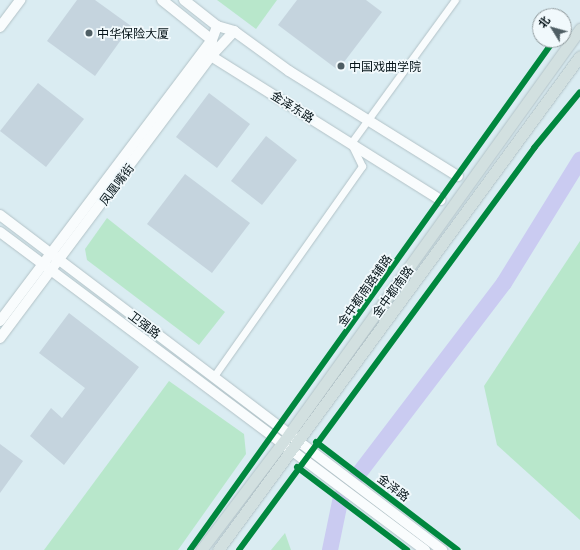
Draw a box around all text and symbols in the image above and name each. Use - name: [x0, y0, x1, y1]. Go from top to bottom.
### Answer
- north arrow: [532, 8, 572, 48]
- text: 北: [534, 12, 553, 31]
- place label: 中华保险大厦: [97, 26, 169, 40]
- marker: 中华保险大厦: [84, 28, 94, 38]
- place label: 中国戏曲学院: [349, 59, 421, 73]
- marker: 中国戏曲学院: [336, 61, 346, 71]
- street label: 金泽东路: [269, 87, 317, 125]
- street label: 凤凰嘴街: [96, 160, 136, 208]
- street label: 金中都南路辅路: [334, 251, 394, 329]
- street label: 金中都南路: [369, 262, 415, 320]
- street label: 卫强路: [126, 307, 164, 341]
- street label: 金泽路: [375, 470, 413, 504]

